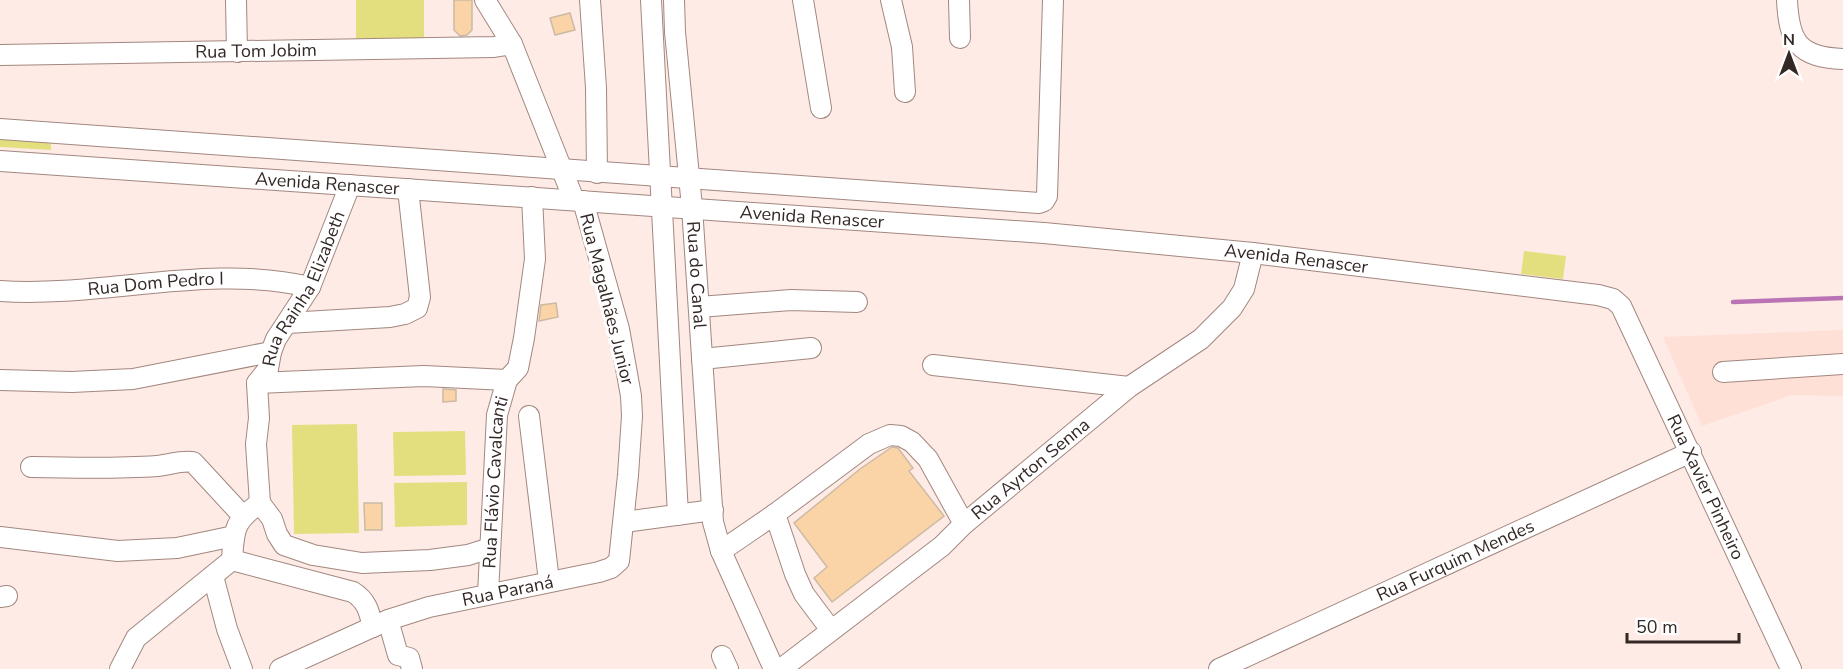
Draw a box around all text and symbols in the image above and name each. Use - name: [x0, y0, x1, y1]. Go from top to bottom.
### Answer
- north arrow: [1759, 24, 1819, 84]
- text: N: [1783, 29, 1795, 51]
- street label: Rua Tom Jobim: [195, 38, 317, 64]
- street label: Avenida Renascer: [254, 167, 401, 201]
- street label: Avenida Renascer: [739, 200, 886, 234]
- street label: Rua Rainha Elizabeth: [257, 207, 351, 368]
- street label: Rua Magalhães Junior: [574, 211, 640, 388]
- street label: Rua do Canal: [681, 220, 712, 330]
- street label: Avenida Renascer: [1223, 238, 1370, 279]
- street label: Rua Dom Pedro I: [87, 266, 224, 301]
- street label: Rua Flávio Cavalcanti: [477, 393, 514, 569]
- street label: Rua Xavier Pinheiro: [1661, 410, 1750, 564]
- street label: Rua Ayrton Senna: [966, 413, 1095, 525]
- street label: Rua Furquim Mendes: [1372, 514, 1538, 607]
- street label: Rua Paraná: [460, 570, 555, 612]
- scale bar: [1627, 606, 1740, 644]
- text: 50 m: [1636, 615, 1678, 639]

